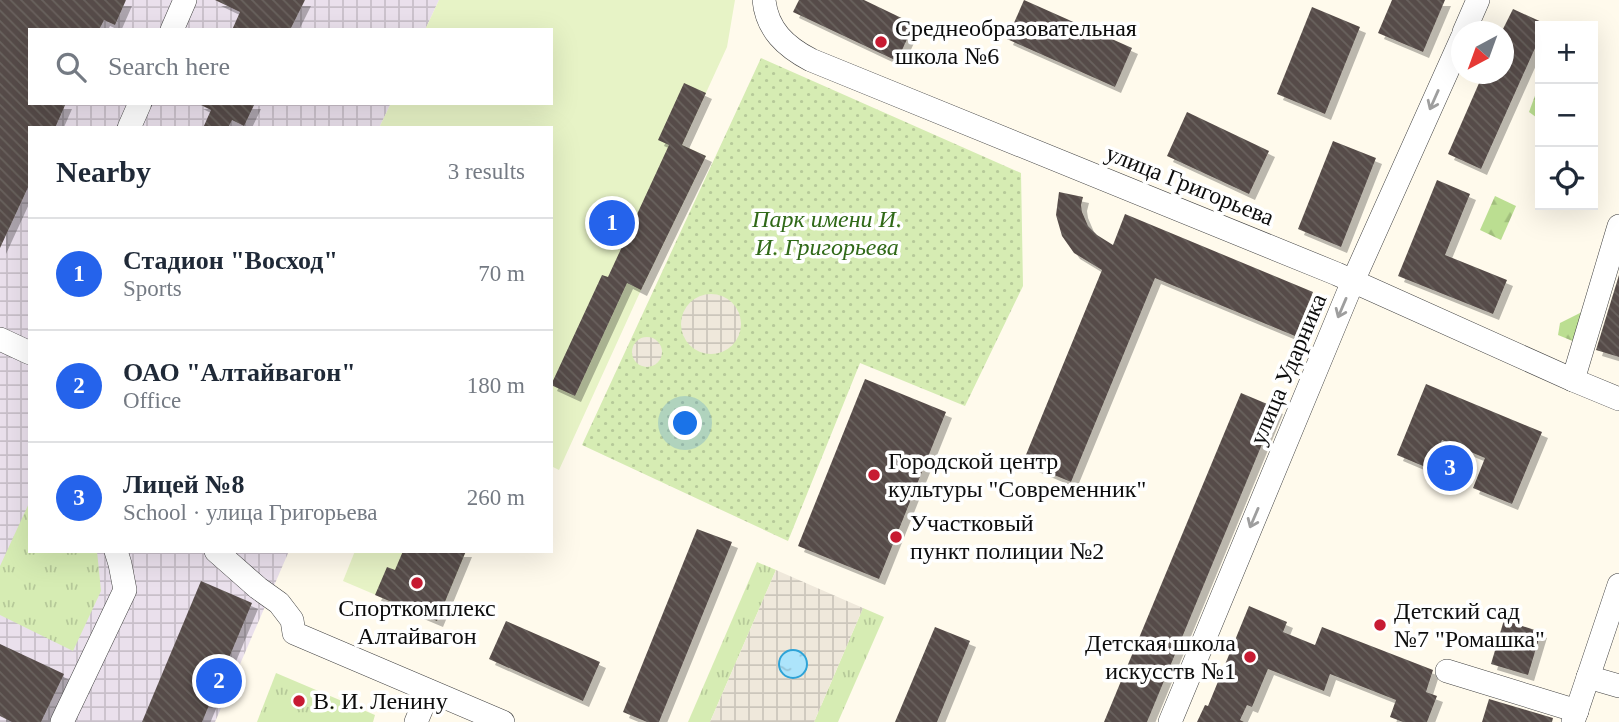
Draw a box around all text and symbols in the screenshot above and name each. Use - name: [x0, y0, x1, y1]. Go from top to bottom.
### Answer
- place label: Среднеобразовательная школа №6: [895, 15, 1137, 69]
- north arrow: [1451, 21, 1514, 84]
- map controls: [1535, 21, 1598, 210]
- button: +: [1535, 21, 1598, 84]
- search box: [28, 28, 553, 105]
- marker: Среднеобразовательная школа №6: [873, 34, 889, 50]
- icon: search: [52, 48, 90, 86]
- text: Search here: [108, 52, 230, 81]
- button: −: [1535, 84, 1598, 147]
- one-way arrow: [1427, 89, 1440, 110]
- street label: улица Григорьева: [1102, 139, 1278, 231]
- button: locate: [1535, 147, 1598, 210]
- text: Nearby: [56, 155, 151, 188]
- text: 3 results: [448, 159, 525, 184]
- pin: 1: [589, 197, 635, 249]
- park label: Парк имени И. И. Григорьева: [751, 206, 902, 260]
- text: Стадион "Восход": [123, 246, 338, 275]
- text: 1: [73, 261, 85, 286]
- text: 70 m: [478, 261, 525, 286]
- text: Sports: [123, 276, 182, 301]
- street label: улица Ударника: [1245, 289, 1332, 448]
- one-way arrow: [1335, 297, 1348, 319]
- text: ОАО "Алтайвагон": [123, 358, 356, 387]
- text: 2: [73, 373, 85, 398]
- text: 180 m: [467, 373, 525, 398]
- text: Office: [123, 388, 181, 413]
- your location: [668, 406, 702, 440]
- pin: 3: [1427, 442, 1473, 494]
- place label: Городской центр культуры "Современник": [888, 448, 1146, 502]
- marker: Городской центр культуры "Современник": [866, 467, 882, 483]
- text: Лицей №8: [123, 470, 244, 499]
- text: 3: [73, 485, 85, 510]
- text: 260 m: [467, 485, 525, 510]
- text: School · улица Григорьева: [123, 500, 378, 525]
- one-way arrow: [1247, 507, 1260, 529]
- place label: Участковый пункт полиции №2: [910, 510, 1104, 564]
- marker: Участковый пункт полиции №2: [888, 529, 904, 545]
- marker: Спорткомплекс Алтайвагон: [409, 575, 425, 591]
- place label: Спорткомплекс Алтайвагон: [338, 595, 496, 649]
- place label: Детский сад №7 "Ромашка": [1394, 598, 1545, 652]
- marker: Детский сад №7 "Ромашка": [1372, 617, 1388, 633]
- place label: Детская школа искусств №1: [1085, 630, 1236, 684]
- marker: Детская школа искусств №1: [1242, 649, 1258, 665]
- pin: 2: [196, 655, 242, 707]
- place label: В. И. Ленину: [313, 688, 448, 714]
- marker: В. И. Ленину: [291, 693, 307, 709]

